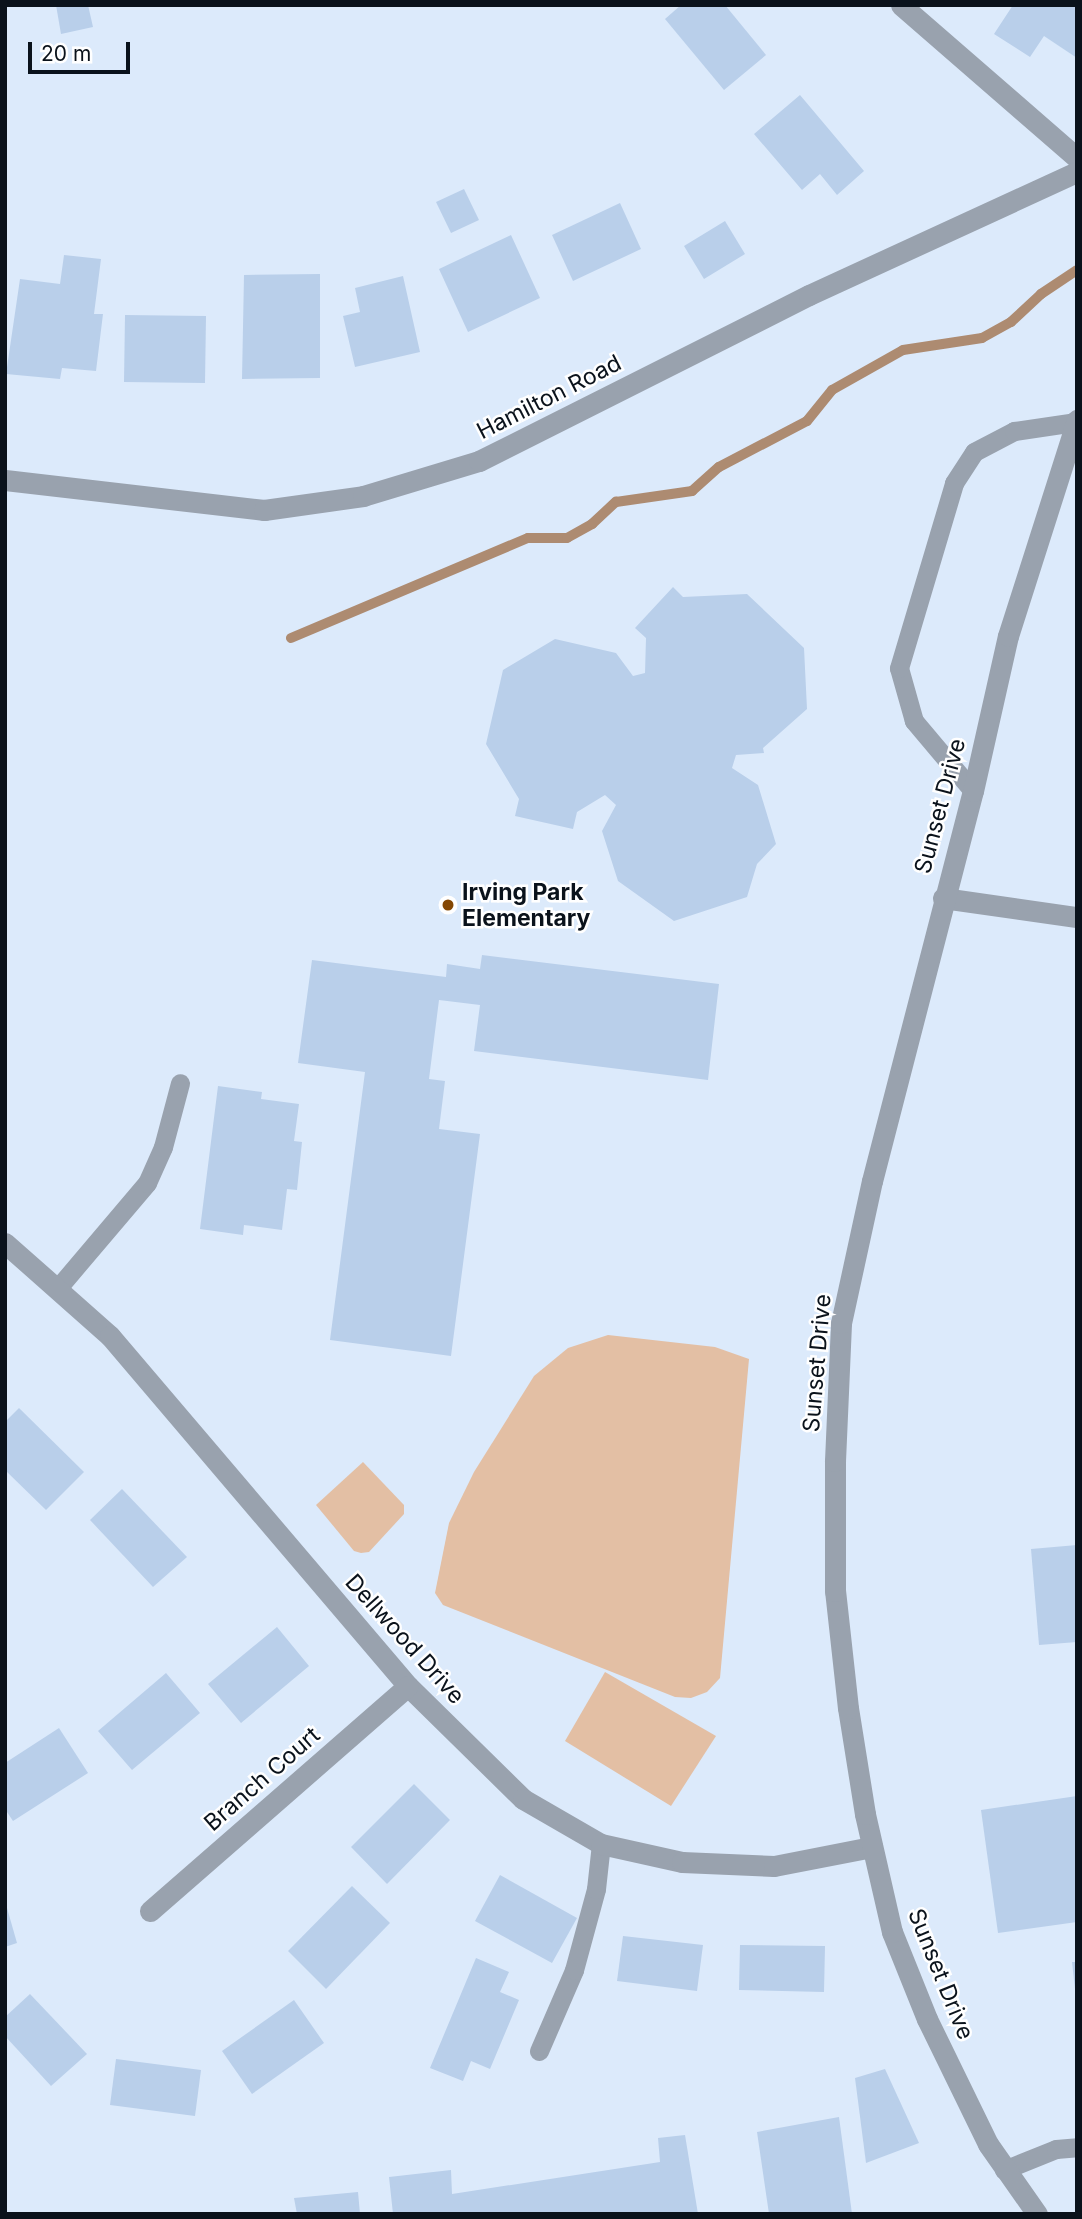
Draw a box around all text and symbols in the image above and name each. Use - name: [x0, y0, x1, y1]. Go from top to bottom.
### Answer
- scale bar: [32, 28, 133, 72]
- text: 20 m: [41, 41, 91, 66]
- street label: Hamilton Road: [472, 349, 626, 445]
- street label: Sunset Drive: [909, 736, 971, 876]
- place label: Irving Park Elementary: [462, 878, 590, 932]
- marker: Irving Park Elementary: [440, 897, 456, 913]
- street label: Sunset Drive: [797, 1293, 837, 1433]
- street label: Dellwood Drive: [340, 1569, 470, 1709]
- street label: Branch Court: [199, 1721, 325, 1837]
- street label: Sunset Drive: [902, 1905, 980, 2043]

